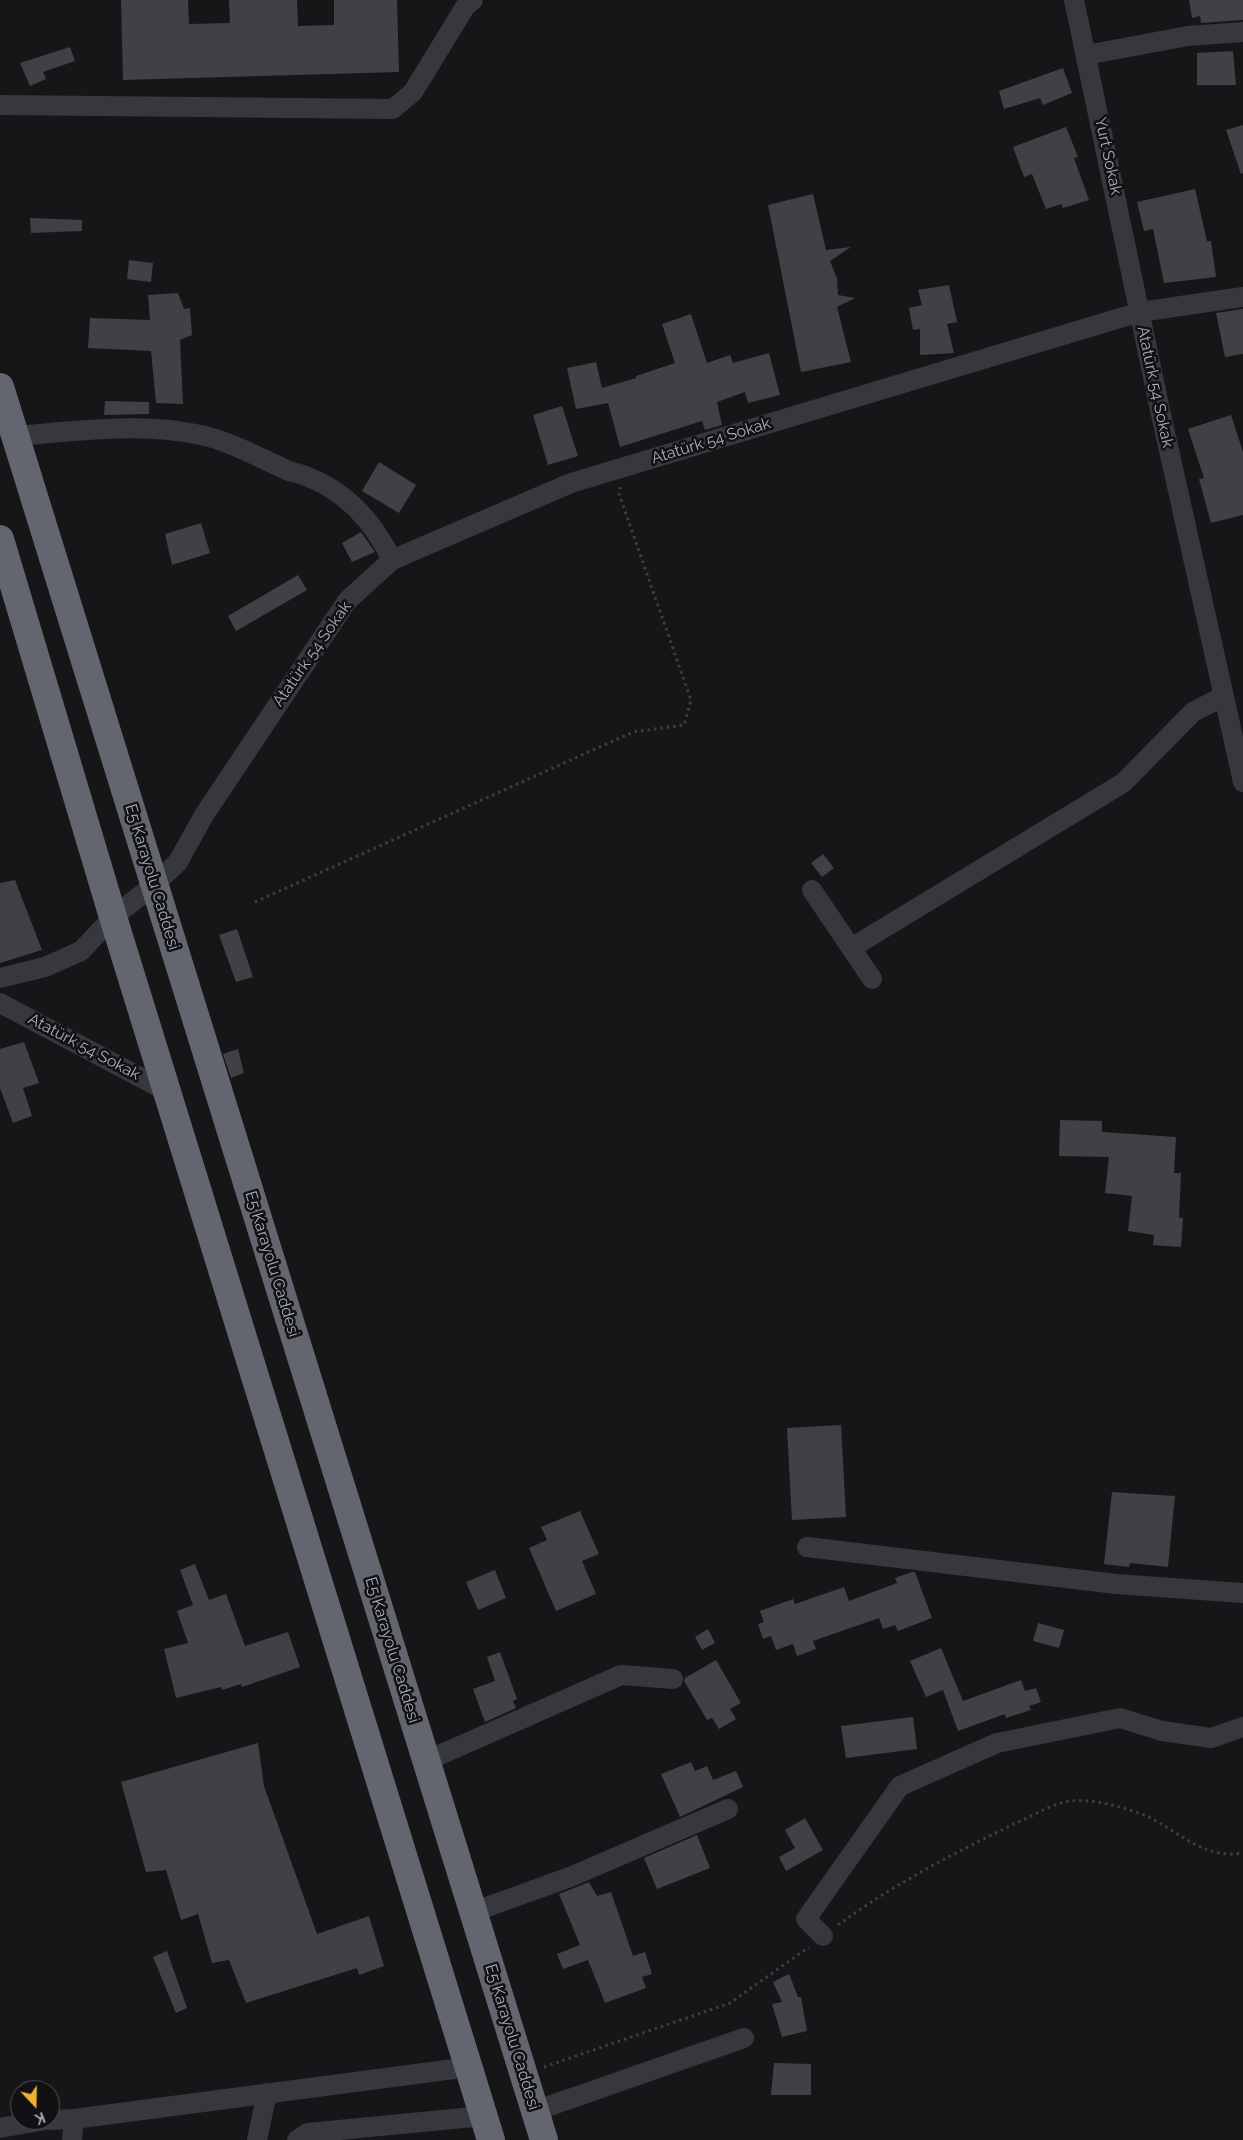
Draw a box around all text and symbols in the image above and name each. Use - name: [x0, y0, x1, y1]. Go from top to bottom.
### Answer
- street label: Yurt Sokak: [1090, 115, 1126, 197]
- street label: Atatürk 54 Sokak: [1133, 324, 1177, 450]
- street label: Atatürk 54 Sokak: [649, 414, 773, 468]
- street label: Atatürk 54 Sokak: [269, 598, 355, 710]
- street label: E5 Karayolu Caddesi: [121, 802, 183, 952]
- street label: Atatürk 54 Sokak: [25, 1009, 143, 1085]
- street label: E5 Karayolu Caddesi: [241, 1189, 303, 1339]
- street label: E5 Karayolu Caddesi: [361, 1575, 423, 1725]
- street label: E5 Karayolu Caddesi: [481, 1962, 543, 2112]
- north arrow: [10, 2080, 60, 2130]
- text: K: [33, 2109, 47, 2127]

